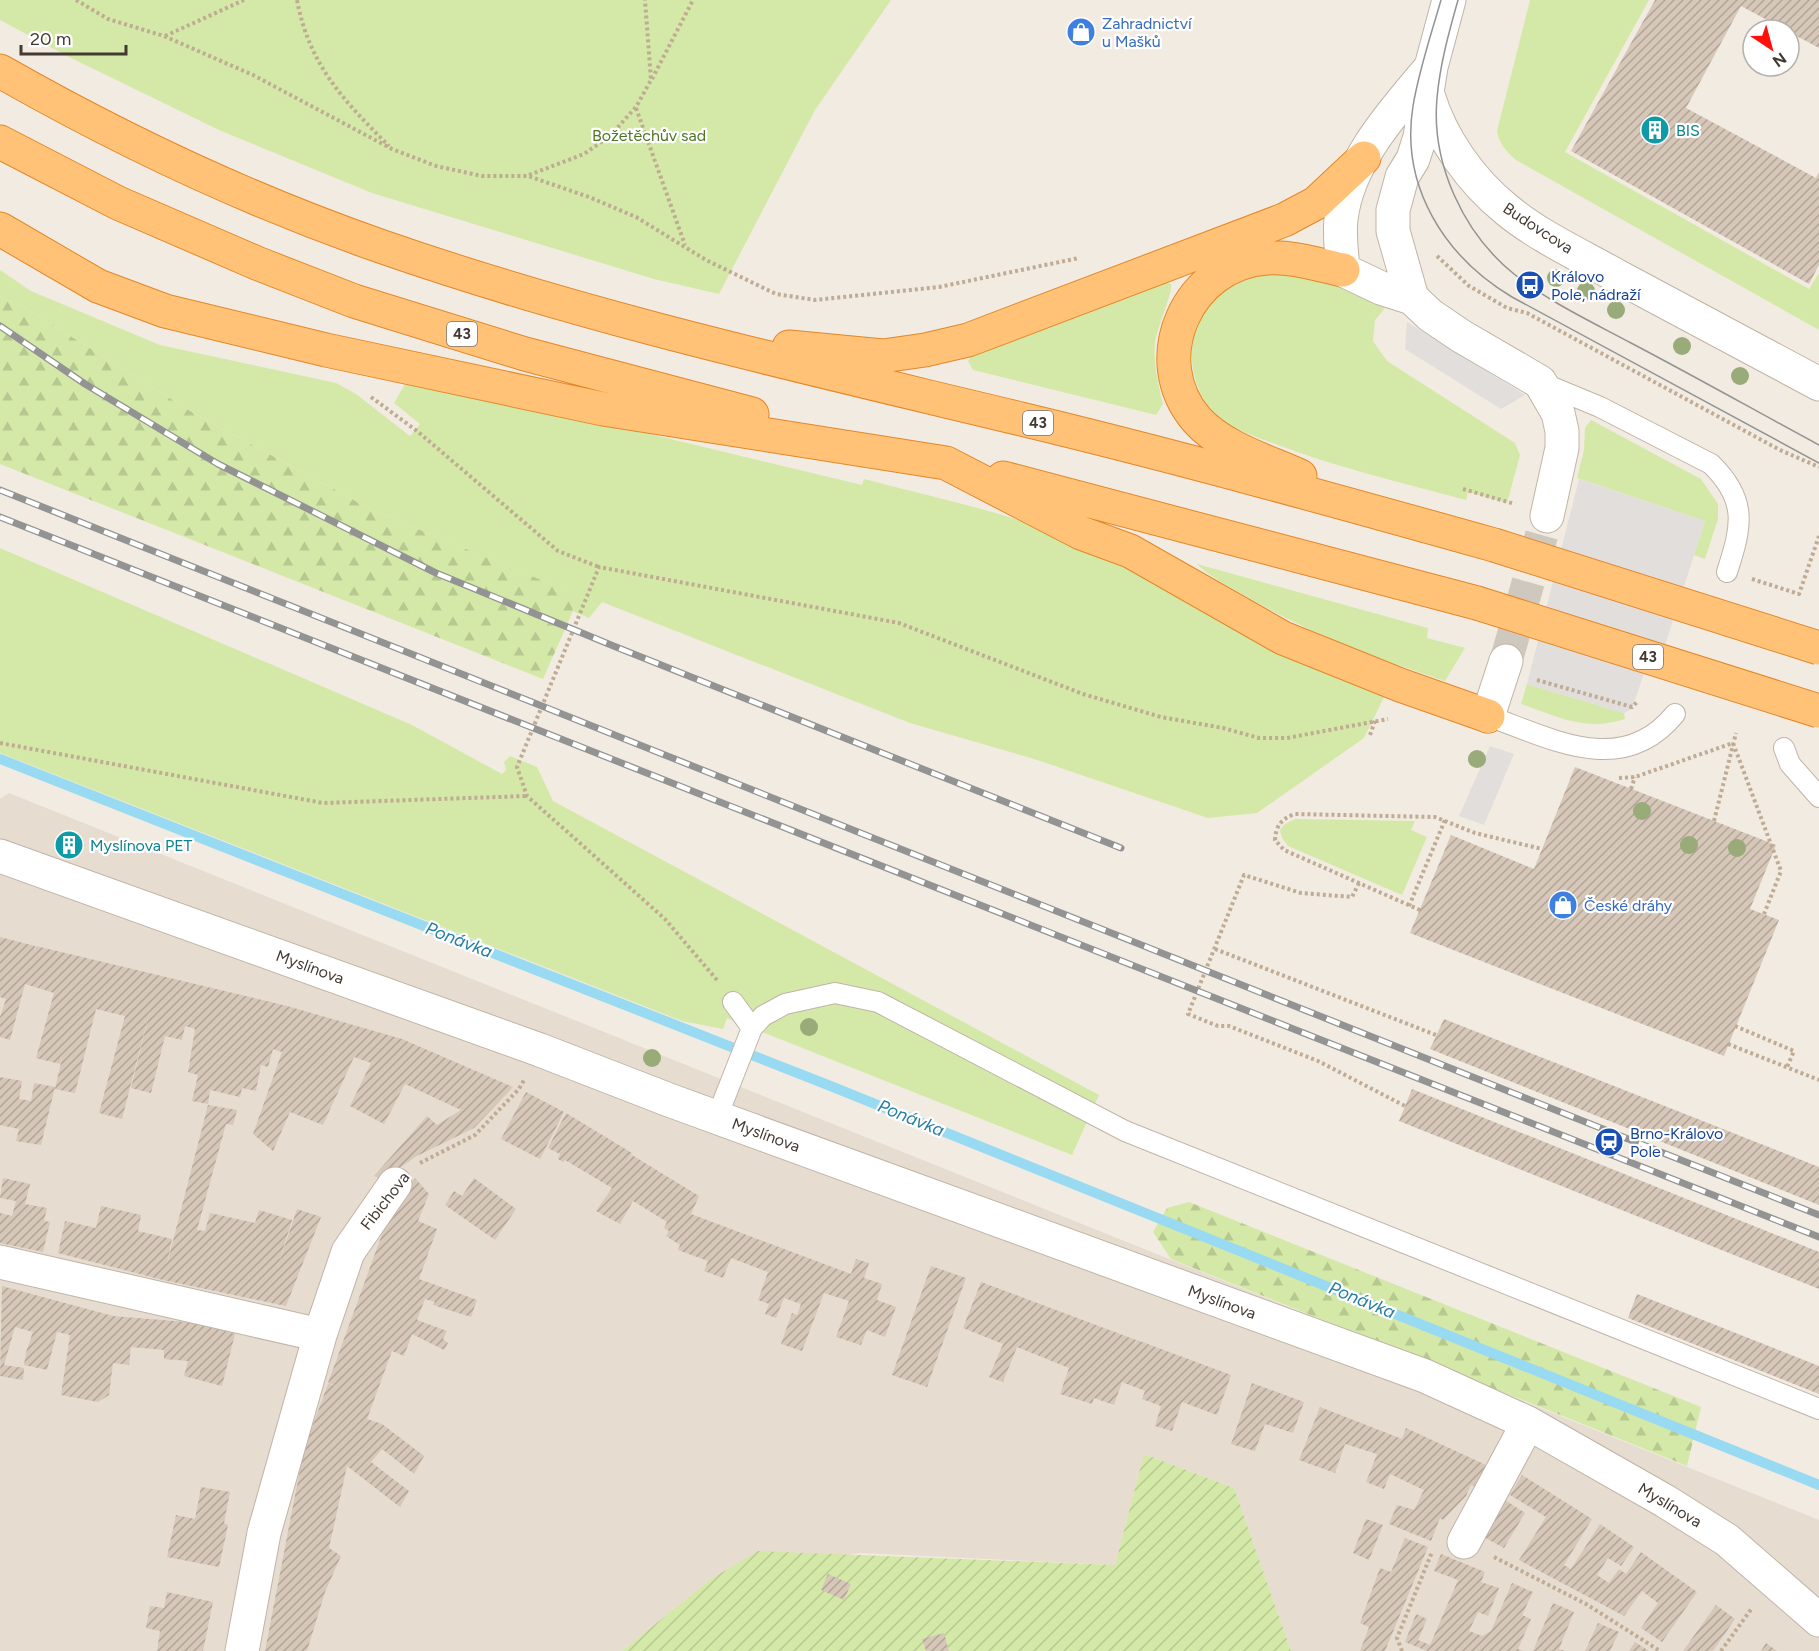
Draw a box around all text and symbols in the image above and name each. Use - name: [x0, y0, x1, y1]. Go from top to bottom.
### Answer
- place label: Zahradnictví u Mašků: [1102, 14, 1193, 51]
- shop icon: Zahradnictví u Mašků: [1065, 16, 1097, 48]
- scale bar: [21, 18, 126, 56]
- north arrow: [1741, 18, 1801, 78]
- text: 20 m: [30, 28, 71, 50]
- text: N: [1769, 48, 1790, 71]
- building icon: BIS: [1639, 114, 1671, 146]
- place label: BIS: [1676, 121, 1700, 140]
- park label: Božetěchův sad: [592, 126, 706, 145]
- street label: Budovcova: [1500, 198, 1576, 258]
- place label: Královo Pole, nádraží: [1551, 267, 1642, 304]
- bus stop icon: Královo Pole, nádraží: [1514, 269, 1546, 301]
- road number: 43: [447, 322, 477, 346]
- road number: 43: [1023, 411, 1053, 435]
- road number: 43: [1633, 645, 1663, 669]
- building icon: Myslínova PET: [53, 829, 85, 861]
- place label: Myslínova PET: [90, 836, 193, 855]
- shop icon: České dráhy: [1547, 889, 1579, 921]
- place label: České dráhy: [1584, 896, 1673, 915]
- water label: Ponávka: [422, 917, 496, 963]
- street label: Myslínova: [273, 946, 347, 988]
- water label: Ponávka: [875, 1095, 948, 1141]
- street label: Myslínova: [729, 1114, 803, 1156]
- place label: Brno-Královo Pole: [1630, 1124, 1723, 1161]
- station icon: Brno-Královo Pole: [1593, 1126, 1625, 1158]
- street label: Fibichova: [356, 1168, 414, 1234]
- water label: Ponávka: [1326, 1277, 1399, 1323]
- street label: Myslínova: [1185, 1281, 1259, 1323]
- street label: Myslínova: [1635, 1479, 1705, 1531]

